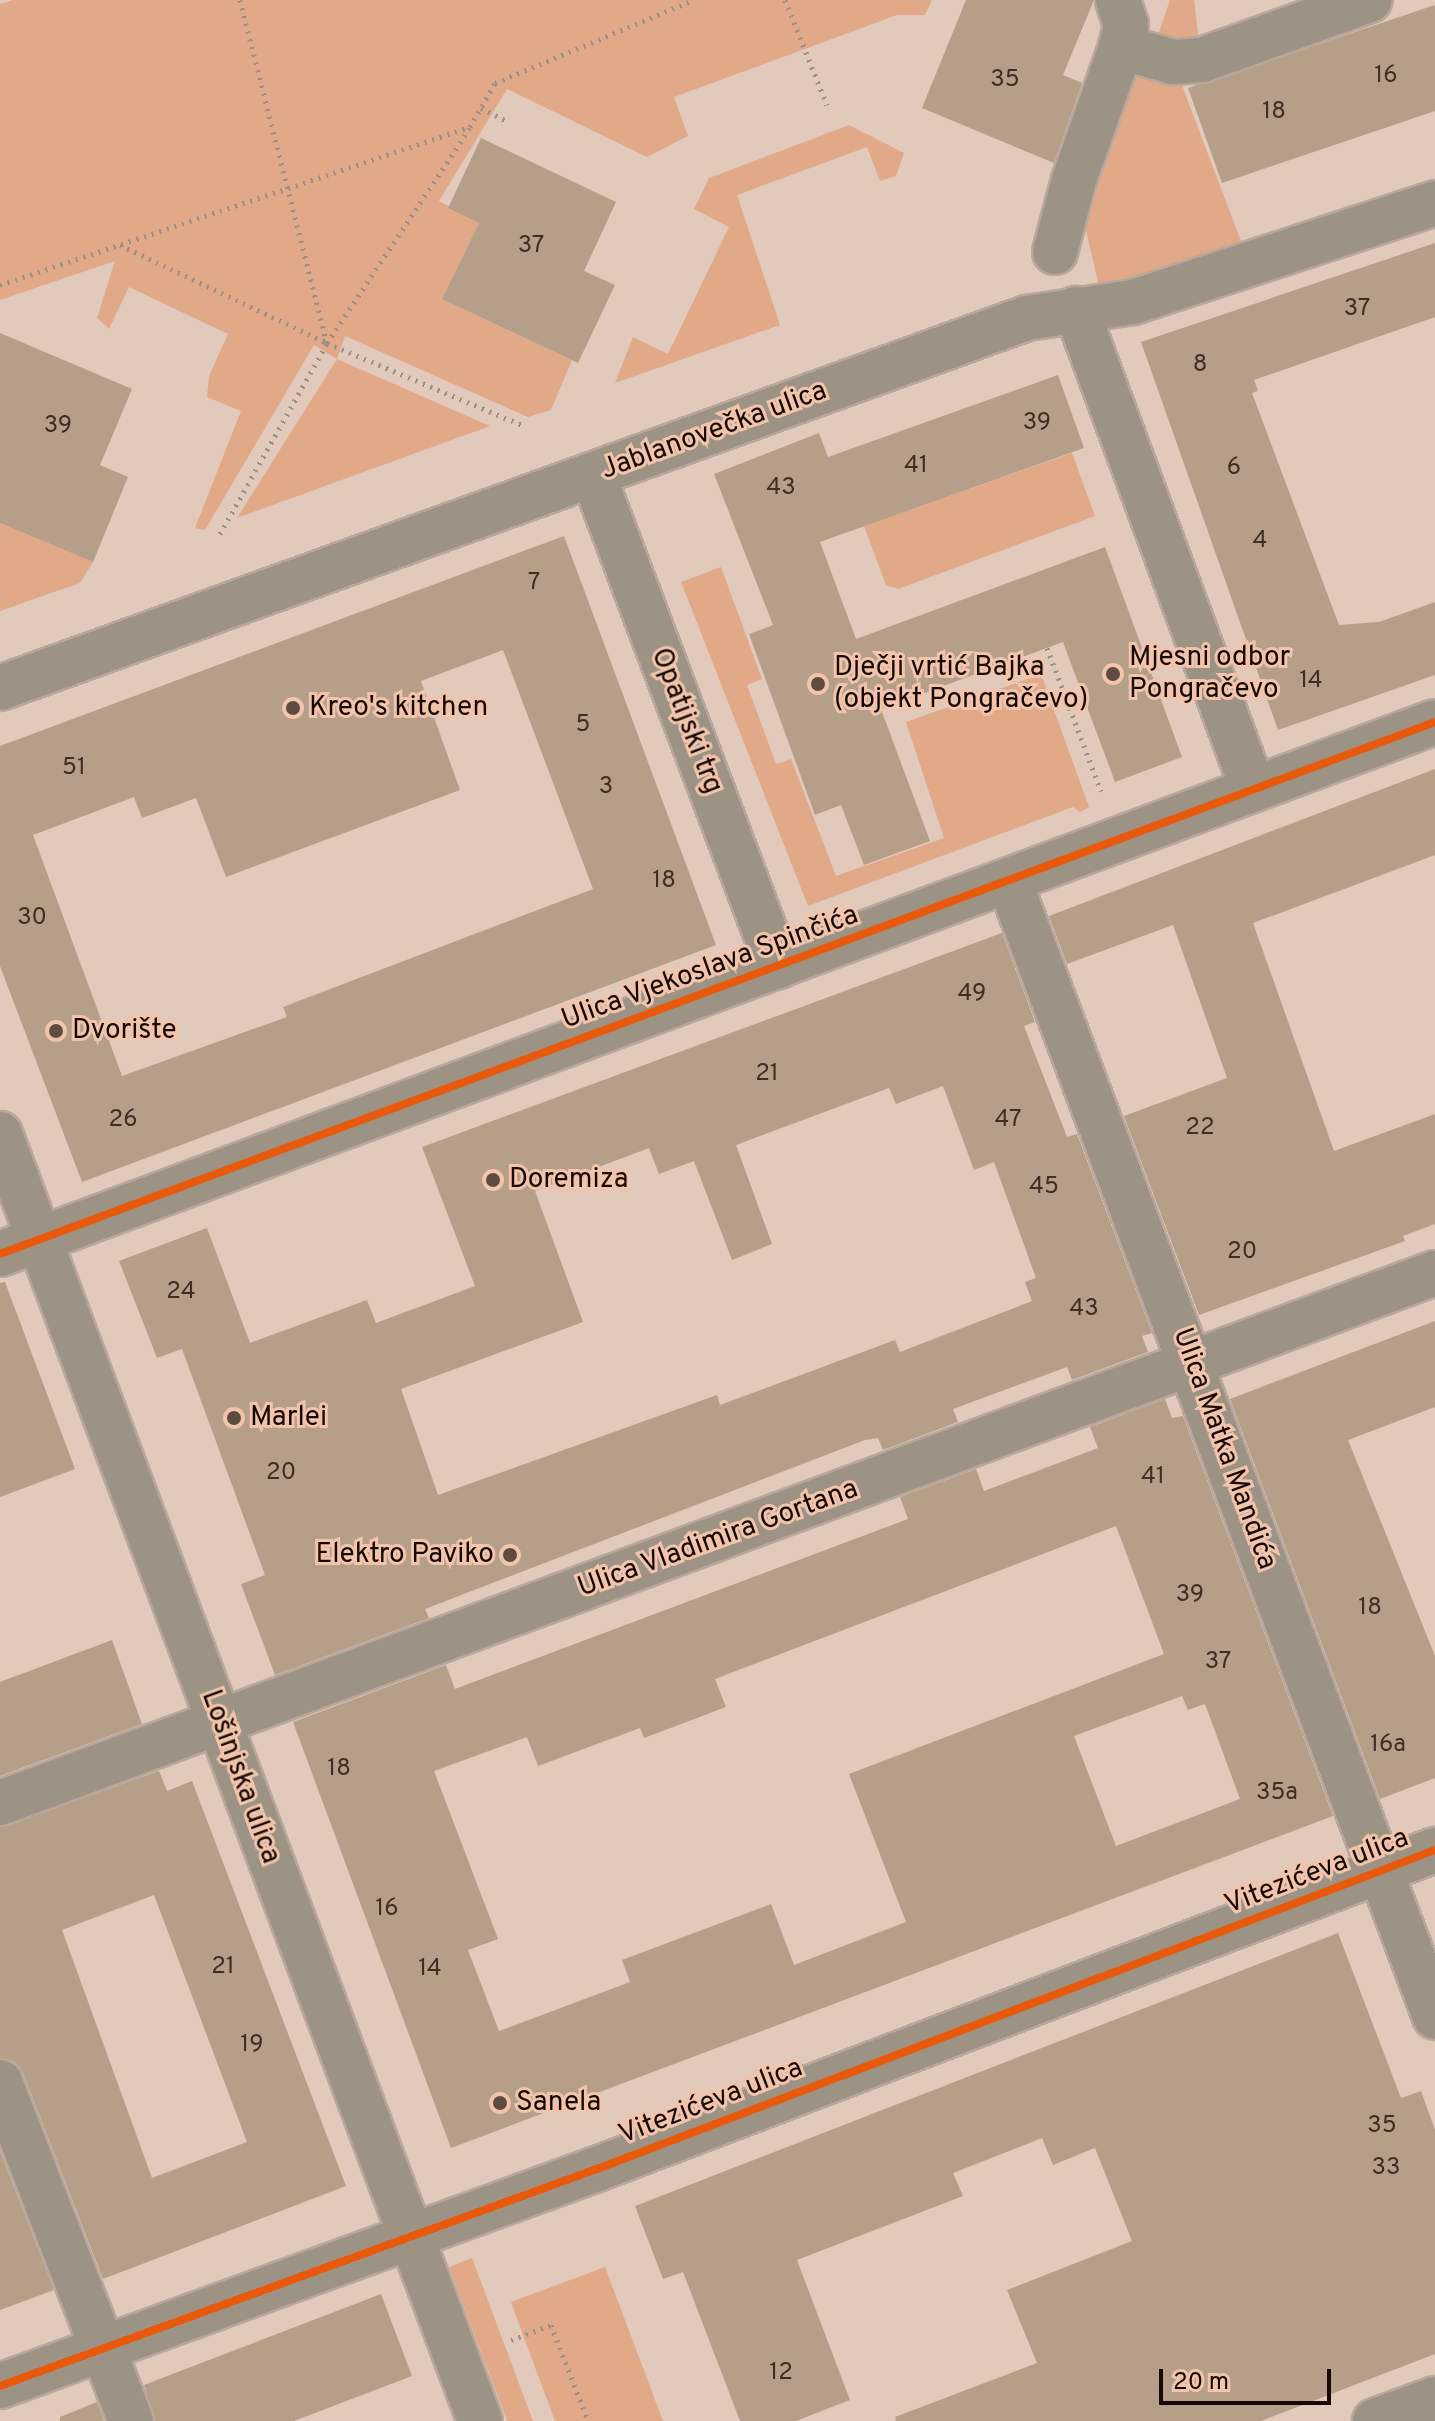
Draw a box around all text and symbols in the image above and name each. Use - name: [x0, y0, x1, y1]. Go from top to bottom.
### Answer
- house number: 16: [1374, 63, 1398, 91]
- house number: 35: [990, 67, 1020, 95]
- house number: 18: [1262, 99, 1286, 127]
- house number: 37: [518, 233, 544, 261]
- house number: 37: [1344, 296, 1370, 324]
- house number: 8: [1193, 352, 1207, 380]
- street label: Jablanovečka ulica: [597, 375, 831, 487]
- house number: 39: [1023, 410, 1051, 438]
- house number: 39: [44, 413, 72, 441]
- house number: 41: [904, 453, 928, 481]
- house number: 6: [1227, 455, 1241, 483]
- house number: 43: [766, 475, 796, 503]
- house number: 4: [1253, 528, 1267, 556]
- house number: 7: [528, 570, 540, 598]
- place label: Mjesni odbor Pongračevo: [1129, 641, 1290, 707]
- street label: Opatijski trg: [643, 643, 729, 799]
- place label: Dječji vrtić Bajka (objekt Pongračevo): [834, 651, 1088, 717]
- marker: Mjesni odbor Pongračevo: [1104, 665, 1122, 683]
- house number: 14: [1299, 668, 1323, 696]
- marker: Dječji vrtić Bajka (objekt Pongračevo): [809, 675, 827, 693]
- place label: Kreo's kitchen: [309, 691, 488, 725]
- marker: Kreo's kitchen: [284, 699, 302, 717]
- house number: 5: [576, 712, 590, 740]
- house number: 51: [62, 755, 86, 783]
- house number: 3: [599, 774, 613, 802]
- house number: 18: [652, 868, 676, 896]
- street label: Ulica Vjekoslava Spinčića: [557, 898, 863, 1038]
- house number: 30: [17, 905, 47, 933]
- house number: 49: [958, 981, 986, 1009]
- place label: Dvorište: [72, 1014, 177, 1048]
- marker: Dvorište: [47, 1022, 65, 1040]
- house number: 21: [755, 1061, 779, 1089]
- house number: 26: [108, 1107, 138, 1135]
- house number: 47: [994, 1107, 1022, 1135]
- house number: 22: [1185, 1115, 1215, 1143]
- place label: Doremiza: [509, 1163, 629, 1197]
- marker: Doremiza: [484, 1171, 502, 1189]
- house number: 45: [1029, 1174, 1059, 1202]
- house number: 20: [1227, 1239, 1257, 1267]
- house number: 24: [166, 1279, 196, 1307]
- house number: 43: [1069, 1296, 1099, 1324]
- street label: Ulica Matka Mandića: [1165, 1324, 1283, 1574]
- place label: Marlei: [250, 1401, 327, 1435]
- marker: Marlei: [225, 1409, 243, 1427]
- house number: 20: [266, 1460, 296, 1488]
- house number: 41: [1141, 1464, 1165, 1492]
- street label: Ulica Vladimira Gortana: [573, 1472, 863, 1606]
- place label: Elektro Paviko: [316, 1538, 494, 1572]
- marker: Elektro Paviko: [501, 1546, 519, 1564]
- house number: 39: [1176, 1582, 1204, 1610]
- house number: 18: [1358, 1595, 1382, 1623]
- house number: 37: [1205, 1649, 1231, 1677]
- street label: Lošinjska ulica: [193, 1686, 287, 1868]
- house number: 16a: [1370, 1732, 1406, 1760]
- house number: 18: [327, 1756, 351, 1784]
- house number: 35a: [1256, 1780, 1298, 1808]
- street label: Vitezićeva ulica: [1220, 1822, 1414, 1922]
- house number: 16: [375, 1896, 399, 1924]
- house number: 21: [211, 1954, 235, 1982]
- house number: 14: [418, 1956, 442, 1984]
- house number: 19: [240, 2032, 264, 2060]
- street label: Vitezićeva ulica: [614, 2052, 808, 2152]
- place label: Sanela: [516, 2086, 601, 2120]
- marker: Sanela: [491, 2094, 509, 2112]
- house number: 35: [1367, 2113, 1397, 2141]
- house number: 33: [1372, 2155, 1400, 2183]
- scale bar: [1163, 2353, 1335, 2403]
- house number: 12: [769, 2360, 793, 2388]
- text: 20 m: [1173, 2368, 1229, 2398]

